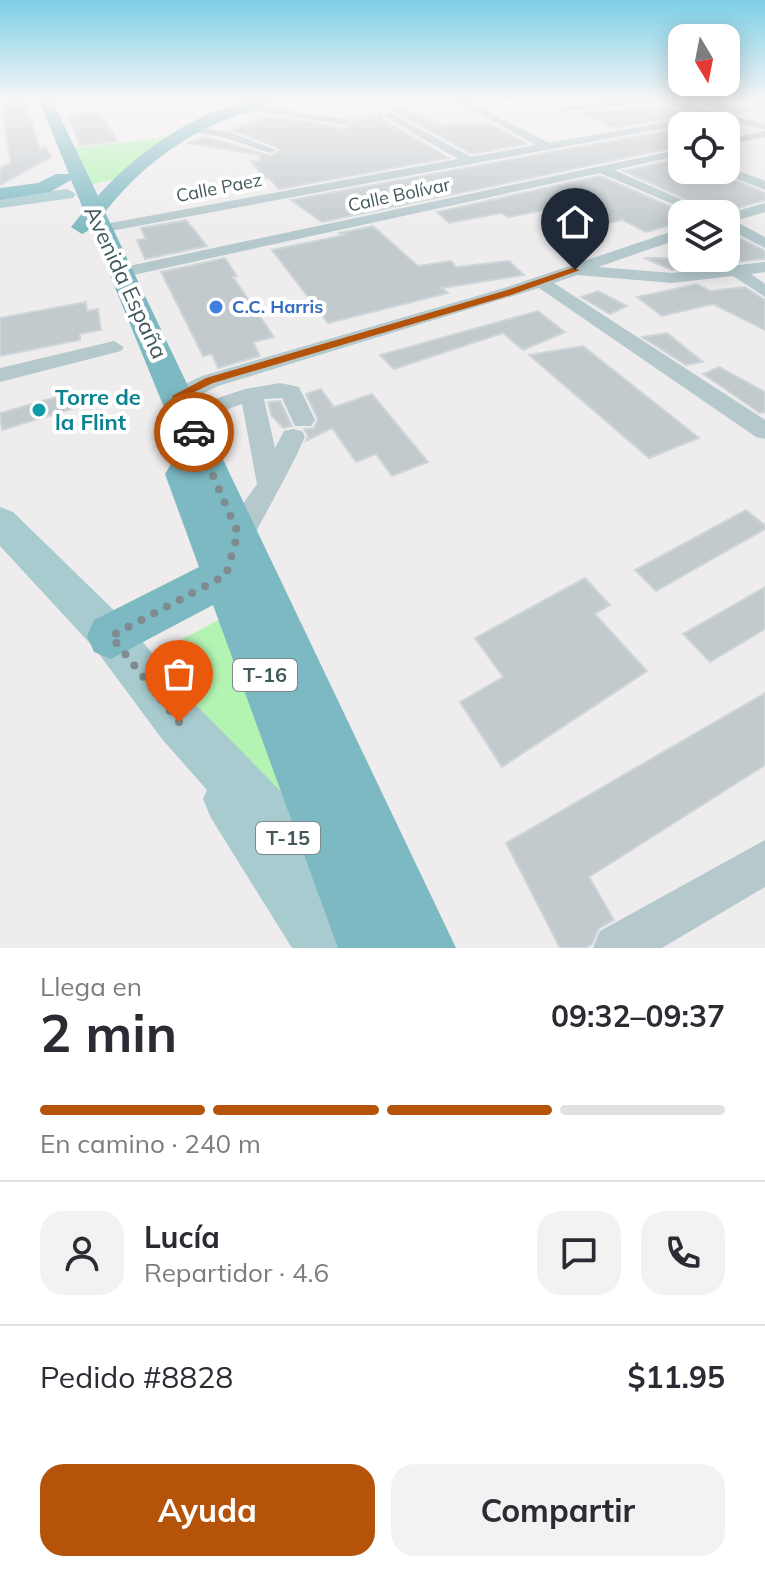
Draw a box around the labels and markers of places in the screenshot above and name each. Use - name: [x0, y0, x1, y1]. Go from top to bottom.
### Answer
- pin: [541, 188, 609, 270]
- place label: C.C. Harris: [232, 295, 323, 318]
- marker: C.C. Harris: [207, 298, 225, 316]
- place label: Torre de la Flint: [55, 383, 141, 436]
- marker: Torre de la Flint: [30, 401, 48, 419]
- pin: [145, 640, 213, 722]

